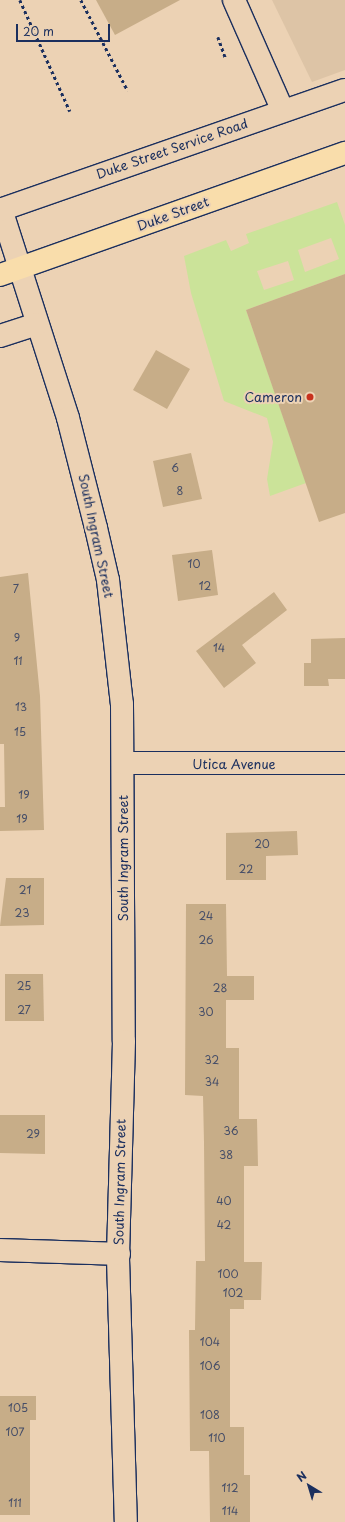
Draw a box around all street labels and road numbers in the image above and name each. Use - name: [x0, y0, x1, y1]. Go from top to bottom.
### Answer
- street label: Duke Street Service Road: [94, 116, 250, 182]
- street label: Duke Street: [135, 194, 211, 234]
- street label: South Ingram Street: [75, 472, 117, 600]
- street label: Utica Avenue: [193, 756, 275, 772]
- street label: South Ingram Street: [115, 794, 131, 922]
- street label: South Ingram Street: [111, 1118, 129, 1246]

